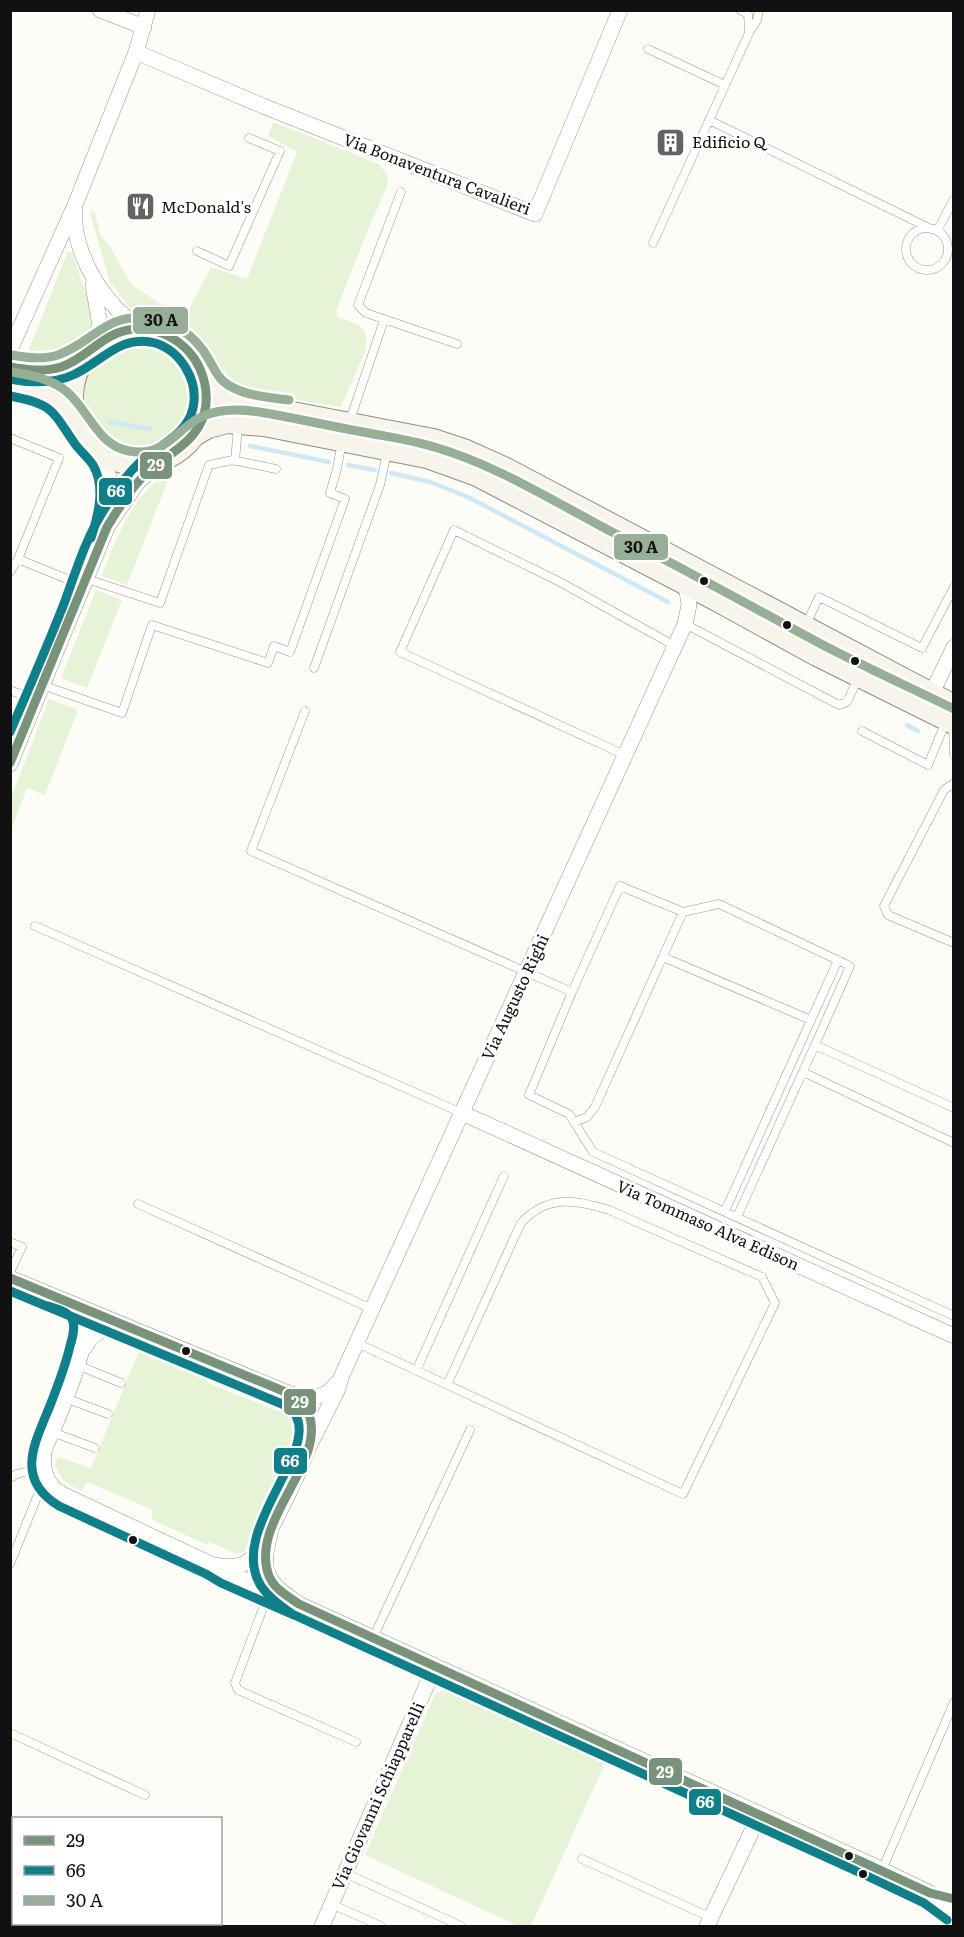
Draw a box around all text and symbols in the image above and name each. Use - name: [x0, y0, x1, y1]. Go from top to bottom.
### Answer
- street label: Via Bonaventura Cavalieri: [340, 126, 534, 220]
- building icon: Edificio Q: [655, 126, 687, 158]
- place label: Edificio Q: [692, 129, 768, 153]
- restaurant icon: McDonald's: [124, 191, 156, 223]
- place label: McDonald's: [161, 194, 251, 218]
- line badge: 30 A: [132, 306, 189, 335]
- text: 30 A: [144, 307, 178, 331]
- line badge: 29: [139, 451, 173, 480]
- text: 29: [147, 452, 165, 476]
- line badge: 66: [98, 477, 133, 506]
- text: 66: [107, 478, 125, 502]
- line badge: 30 A: [613, 533, 669, 561]
- text: 30 A: [624, 534, 658, 558]
- unlabelled marker: [698, 575, 710, 587]
- unlabelled marker: [781, 619, 793, 631]
- unlabelled marker: [849, 655, 861, 667]
- street label: Via Augusto Righi: [474, 930, 554, 1064]
- street label: Via Tommaso Alva Edison: [613, 1173, 804, 1275]
- unlabelled marker: [180, 1345, 192, 1357]
- line badge: 29: [283, 1388, 317, 1416]
- text: 29: [291, 1389, 309, 1413]
- line badge: 66: [273, 1447, 308, 1475]
- text: 66: [281, 1448, 299, 1472]
- unlabelled marker: [127, 1534, 139, 1546]
- street label: Via Giovanni Schiapparelli: [325, 1698, 430, 1894]
- line badge: 29: [648, 1757, 683, 1786]
- text: 29: [656, 1759, 674, 1783]
- line badge: 66: [688, 1788, 722, 1816]
- text: 66: [696, 1789, 714, 1813]
- legend: [12, 1817, 222, 1925]
- text: 29: [66, 1826, 85, 1853]
- unlabelled marker: [843, 1850, 855, 1862]
- text: 66: [66, 1856, 86, 1883]
- unlabelled marker: [857, 1868, 869, 1880]
- text: 30 A: [66, 1886, 103, 1913]

